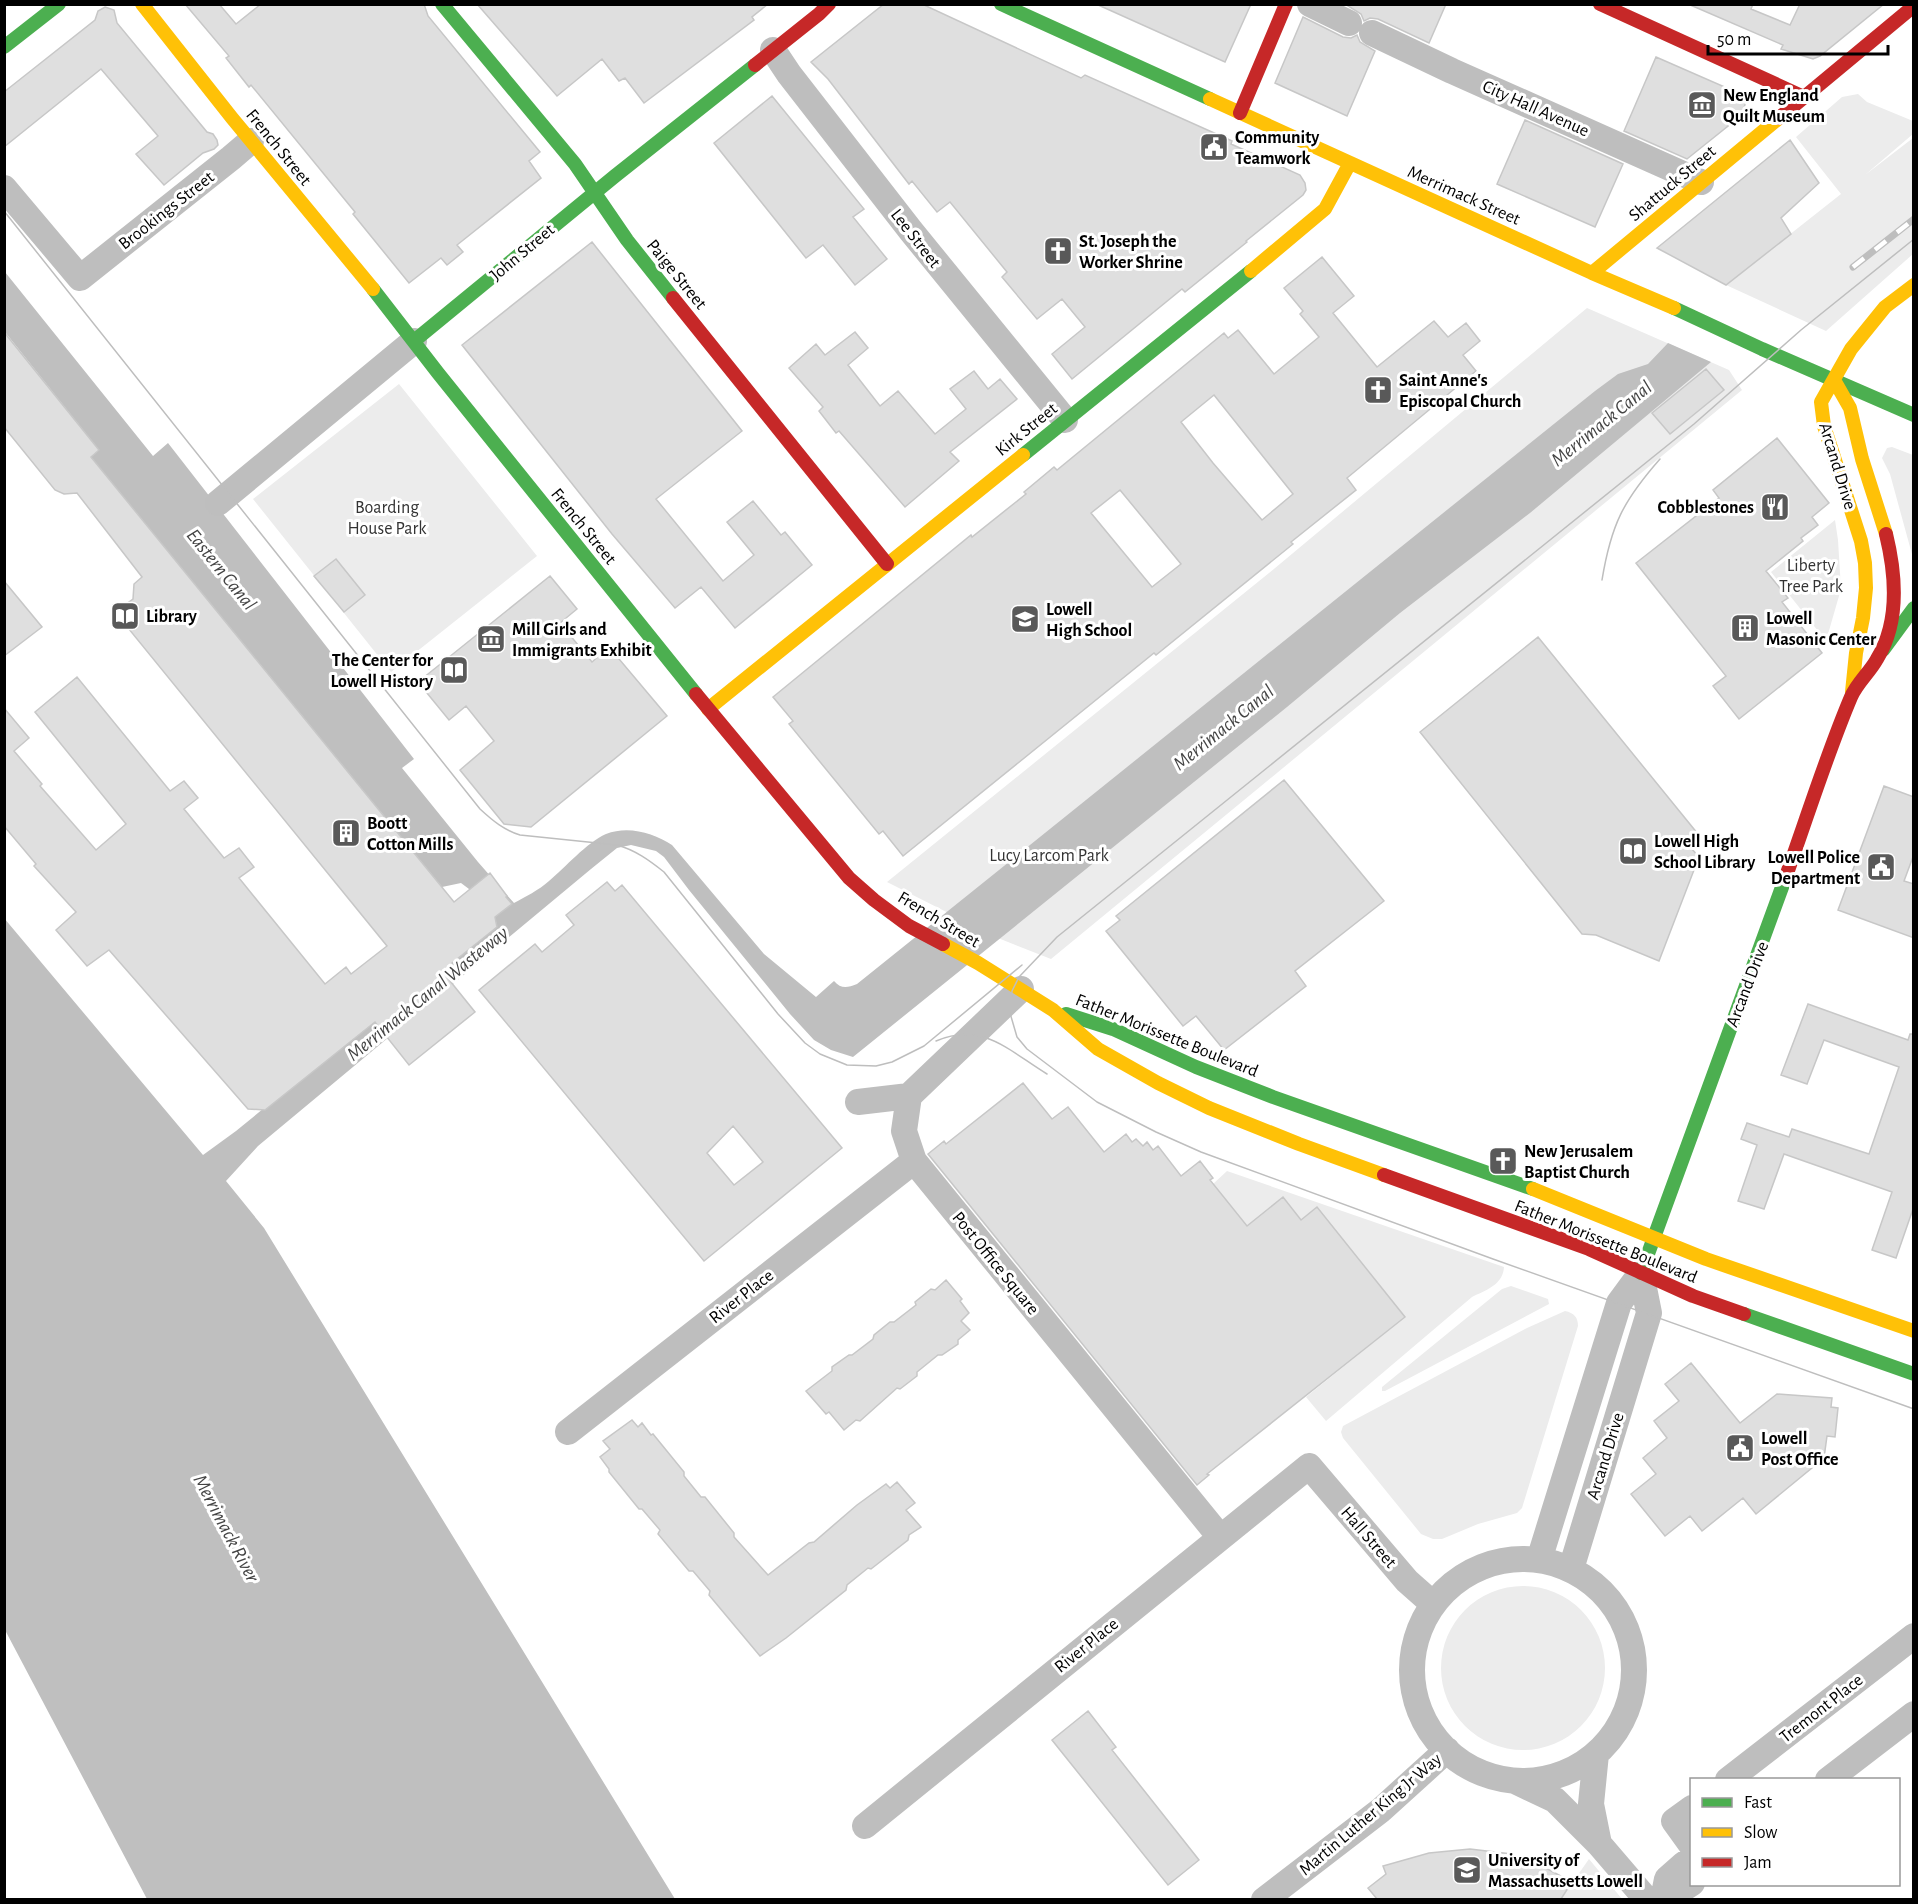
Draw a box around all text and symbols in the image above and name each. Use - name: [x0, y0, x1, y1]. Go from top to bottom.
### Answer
- scale bar: [1708, 18, 1888, 56]
- text: 50 m: [1717, 31, 1751, 49]
- street label: City Hall Avenue: [1480, 77, 1592, 140]
- place label: New England Quilt Museum: [1723, 87, 1825, 126]
- museum icon: New England Quilt Museum: [1686, 89, 1718, 121]
- street label: French Street: [242, 106, 314, 189]
- place label: Community Teamwork: [1235, 129, 1320, 168]
- public building icon: Community Teamwork: [1198, 131, 1230, 163]
- street label: Shattuck Street: [1626, 142, 1720, 225]
- street label: Merrimack Street: [1405, 163, 1523, 229]
- street label: Brookings Street: [116, 168, 218, 253]
- street label: Lee Street: [887, 206, 944, 272]
- street label: John Street: [487, 221, 558, 285]
- place label: St. Joseph the Worker Shrine: [1079, 233, 1183, 272]
- church icon: St. Joseph the Worker Shrine: [1042, 235, 1074, 267]
- street label: Paige Street: [643, 236, 710, 313]
- place label: Saint Anne's Episcopal Church: [1399, 372, 1521, 411]
- church icon: Saint Anne's Episcopal Church: [1362, 374, 1394, 406]
- water label: Merrimack Canal: [1548, 377, 1656, 470]
- street label: Kirk Street: [992, 399, 1061, 460]
- street label: Arcand Drive: [1815, 421, 1859, 512]
- street label: French Street: [547, 485, 619, 568]
- restaurant icon: Cobblestones: [1759, 491, 1791, 523]
- park label: Boarding House Park: [348, 499, 427, 538]
- place label: Cobblestones: [1657, 499, 1754, 517]
- water label: Eastern Canal: [183, 525, 260, 614]
- park label: Liberty Tree Park: [1779, 557, 1844, 596]
- library icon: Library: [109, 600, 141, 632]
- place label: Lowell High School: [1046, 601, 1132, 640]
- school or university icon: Lowell High School: [1009, 603, 1041, 635]
- place label: Library: [146, 608, 198, 626]
- place label: Lowell Masonic Center: [1766, 610, 1877, 649]
- building icon: Lowell Masonic Center: [1729, 612, 1761, 644]
- place label: Mill Girls and Immigrants Exhibit: [512, 621, 652, 660]
- museum icon: Mill Girls and Immigrants Exhibit: [475, 623, 507, 655]
- place label: The Center for Lowell History: [330, 652, 434, 691]
- library icon: The Center for Lowell History: [438, 654, 470, 686]
- water label: Merrimack Canal: [1170, 681, 1278, 774]
- place label: Boott Cotton Mills: [367, 815, 453, 854]
- building icon: Boott Cotton Mills: [330, 817, 362, 849]
- place label: Lowell High School Library: [1654, 833, 1756, 872]
- library icon: Lowell High School Library: [1617, 835, 1649, 867]
- park label: Lucy Larcom Park: [989, 847, 1110, 865]
- place label: Lowell Police Department: [1768, 849, 1860, 888]
- public building icon: Lowell Police Department: [1865, 851, 1897, 883]
- street label: French Street: [894, 888, 983, 951]
- water label: Merrimack Canal Wasteway: [343, 922, 513, 1065]
- street label: Arcand Drive: [1723, 939, 1772, 1030]
- street label: Father Morissette Boulevard: [1073, 991, 1261, 1081]
- place label: New Jerusalem Baptist Church: [1524, 1143, 1633, 1182]
- church icon: New Jerusalem Baptist Church: [1487, 1145, 1519, 1177]
- street label: Father Morissette Boulevard: [1512, 1197, 1700, 1287]
- street label: Post Office Square: [948, 1209, 1042, 1318]
- street label: River Place: [706, 1266, 777, 1327]
- street label: Arcand Drive: [1584, 1411, 1628, 1502]
- place label: Lowell Post Office: [1761, 1430, 1839, 1469]
- public building icon: Lowell Post Office: [1724, 1432, 1756, 1464]
- water label: Merrimack River: [189, 1471, 263, 1586]
- street label: Hall Street: [1337, 1504, 1400, 1572]
- street label: River Place: [1051, 1615, 1122, 1677]
- street label: Tremont Place: [1777, 1671, 1867, 1747]
- street label: Martin Luther King Jr Way: [1296, 1750, 1445, 1879]
- legend: [1690, 1778, 1900, 1886]
- text: Fast: [1744, 1794, 1772, 1812]
- text: Slow: [1744, 1824, 1777, 1842]
- place label: University of Massachusetts Lowell: [1488, 1852, 1643, 1891]
- school or university icon: University of Massachusetts Lowell: [1451, 1854, 1483, 1886]
- text: Jam: [1744, 1854, 1772, 1872]

